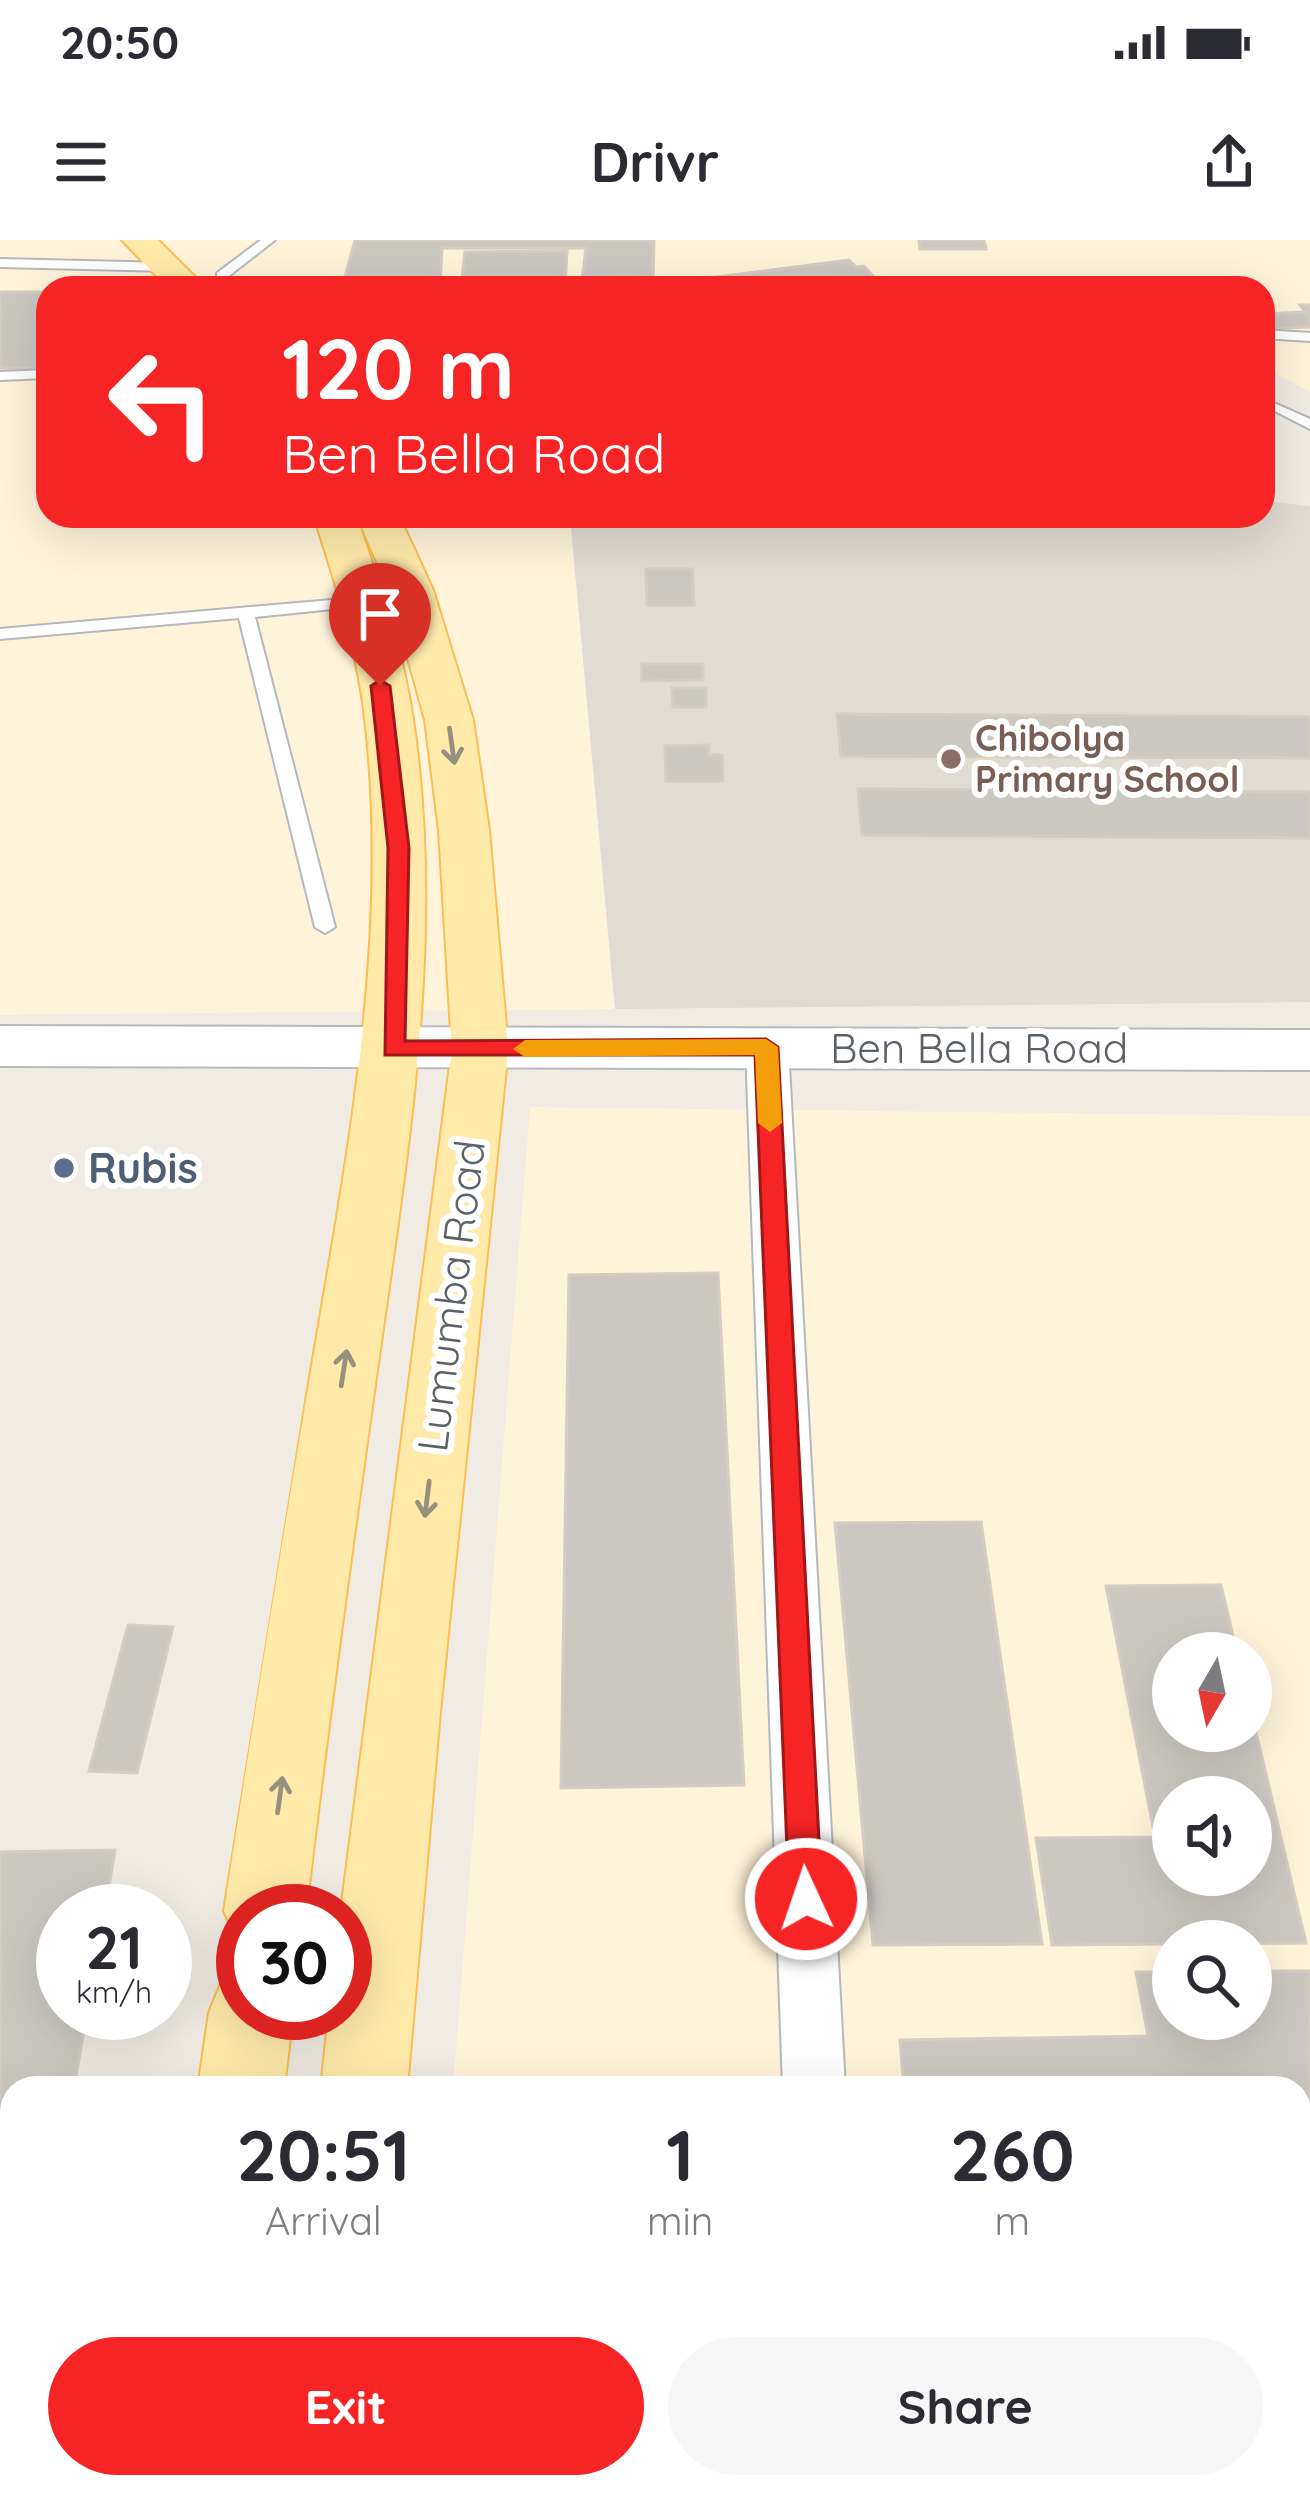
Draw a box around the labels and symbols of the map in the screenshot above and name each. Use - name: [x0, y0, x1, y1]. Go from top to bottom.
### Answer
- pin: [329, 563, 431, 686]
- place label: Chibolya Primary School: [975, 715, 1239, 801]
- one-way arrow: [441, 726, 464, 765]
- marker: Chibolya Primary School: [938, 746, 964, 772]
- street label: Ben Bella Road: [830, 1021, 1128, 1074]
- street label: Lumumba Road: [405, 1137, 496, 1455]
- place label: Rubis: [88, 1141, 198, 1194]
- marker: Rubis: [51, 1155, 77, 1181]
- one-way arrow: [333, 1349, 356, 1388]
- one-way arrow: [416, 1479, 438, 1518]
- north arrow: [1152, 1632, 1272, 1752]
- one-way arrow: [270, 1776, 292, 1815]
- position arrow: [743, 1836, 869, 1962]
- speed limit sign: 30: [216, 1884, 372, 2040]

